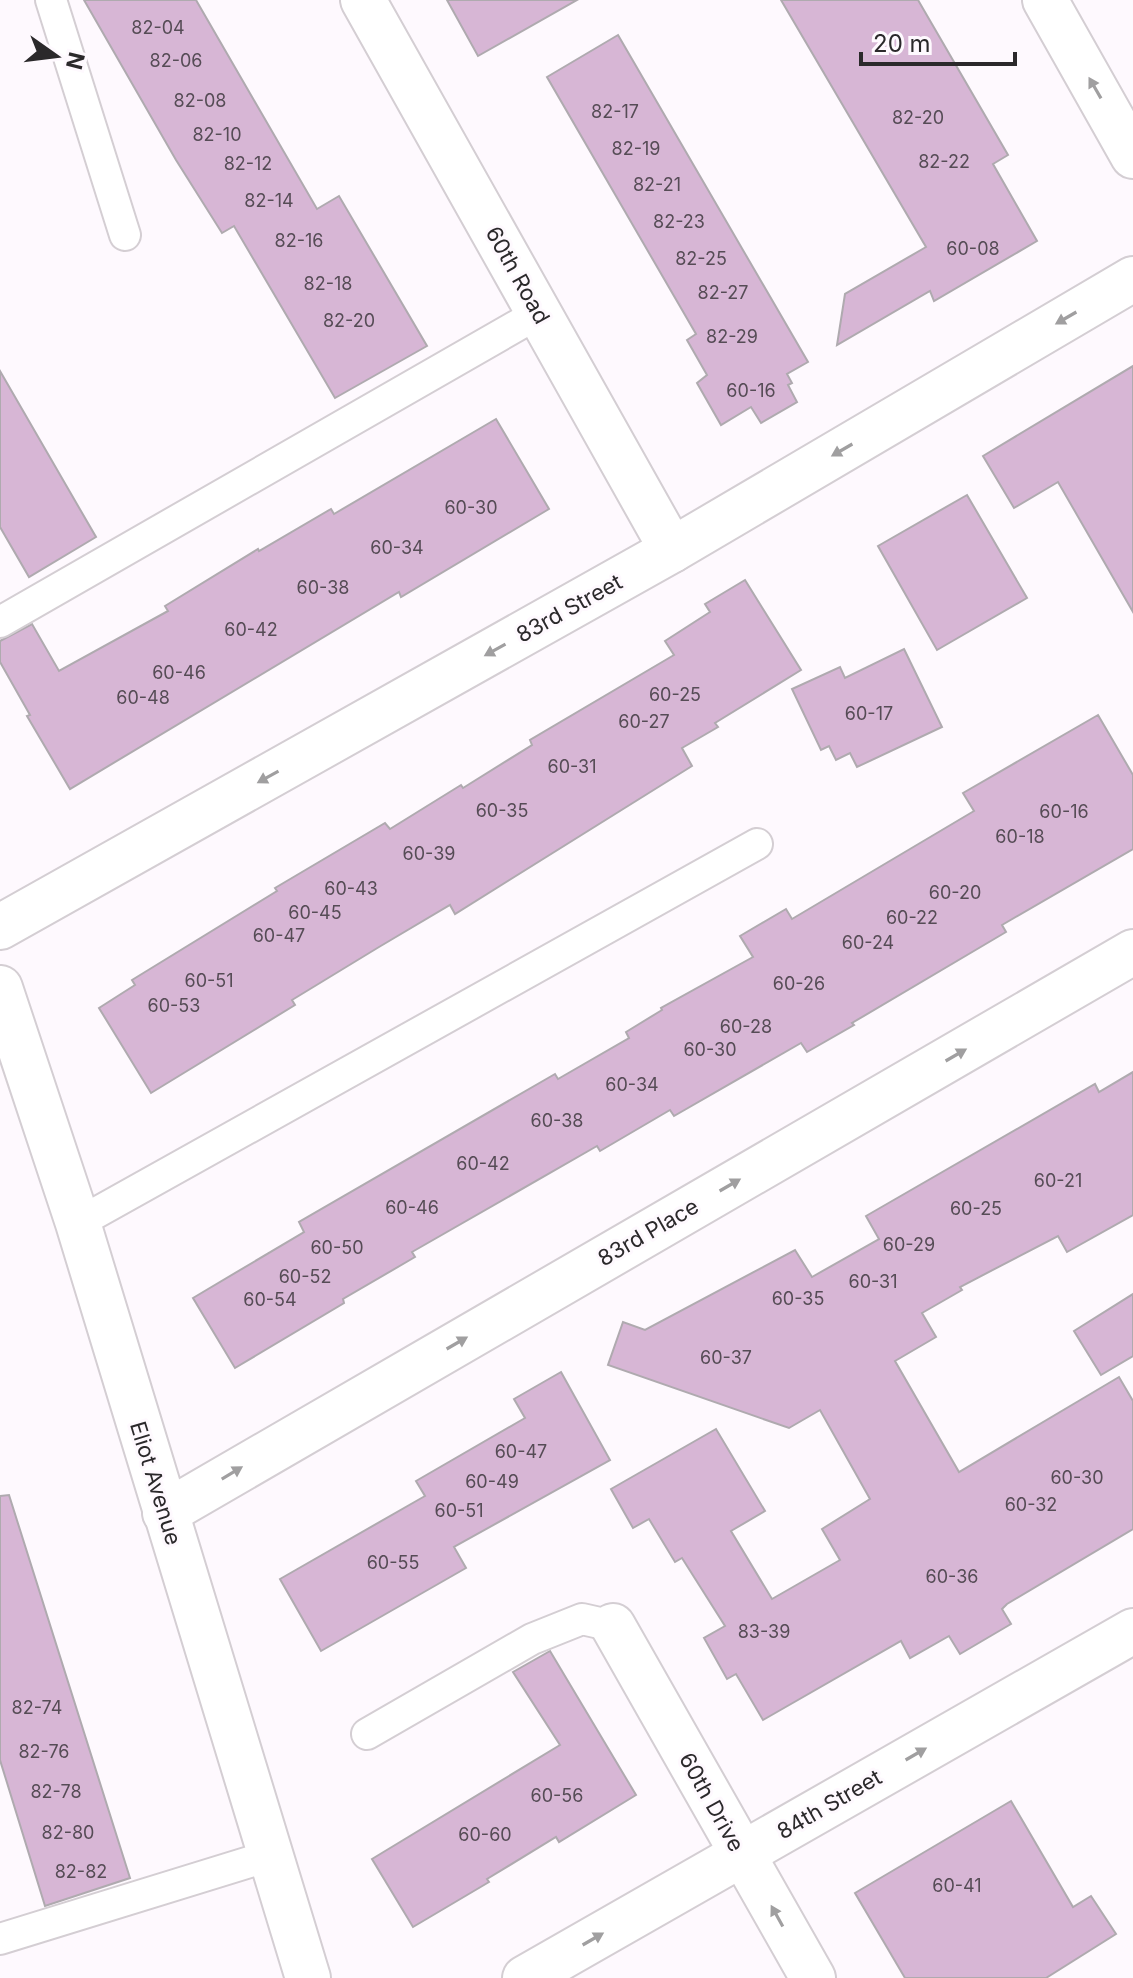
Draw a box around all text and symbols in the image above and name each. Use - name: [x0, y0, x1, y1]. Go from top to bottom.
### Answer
- north arrow: [16, 16, 96, 96]
- scale bar: [861, 16, 1015, 66]
- house number: 82-04: [131, 17, 185, 38]
- text: 20 m: [873, 29, 931, 58]
- text: N: [61, 50, 90, 72]
- house number: 82-06: [150, 50, 202, 71]
- one-way arrow: [1088, 77, 1102, 99]
- house number: 82-08: [174, 90, 226, 111]
- house number: 82-17: [591, 101, 639, 122]
- house number: 82-20: [892, 107, 944, 128]
- house number: 82-10: [192, 124, 242, 145]
- house number: 82-19: [612, 138, 660, 159]
- house number: 82-22: [918, 151, 970, 172]
- house number: 82-12: [224, 153, 272, 174]
- house number: 82-21: [633, 174, 681, 195]
- house number: 82-14: [244, 190, 294, 211]
- house number: 82-23: [653, 211, 705, 232]
- street label: 60th Road: [481, 222, 555, 328]
- house number: 82-16: [275, 230, 323, 251]
- house number: 60-08: [946, 238, 1000, 259]
- house number: 82-25: [675, 248, 727, 269]
- house number: 82-18: [304, 273, 352, 294]
- house number: 82-27: [698, 282, 748, 303]
- house number: 82-20: [323, 310, 375, 331]
- one-way arrow: [1055, 311, 1077, 325]
- house number: 82-29: [706, 326, 758, 347]
- house number: 60-16: [726, 380, 776, 401]
- one-way arrow: [831, 443, 853, 457]
- house number: 60-30: [444, 497, 498, 518]
- house number: 60-34: [370, 537, 424, 558]
- street label: 83rd Street: [512, 568, 626, 648]
- house number: 60-38: [297, 577, 349, 598]
- house number: 60-42: [224, 619, 278, 640]
- one-way arrow: [484, 642, 506, 656]
- house number: 60-46: [152, 662, 206, 683]
- house number: 60-25: [649, 684, 701, 705]
- house number: 60-48: [116, 687, 170, 708]
- house number: 60-17: [845, 703, 893, 724]
- house number: 60-27: [618, 711, 670, 732]
- house number: 60-31: [547, 756, 597, 777]
- one-way arrow: [257, 770, 279, 784]
- house number: 60-35: [476, 800, 528, 821]
- house number: 60-16: [1039, 801, 1089, 822]
- house number: 60-18: [995, 826, 1045, 847]
- house number: 60-39: [403, 843, 455, 864]
- house number: 60-43: [324, 878, 378, 899]
- house number: 60-20: [929, 882, 981, 903]
- house number: 60-45: [288, 902, 342, 923]
- house number: 60-22: [886, 907, 938, 928]
- house number: 60-47: [253, 925, 305, 946]
- house number: 60-24: [842, 932, 894, 953]
- house number: 60-51: [184, 970, 234, 991]
- house number: 60-26: [773, 973, 825, 994]
- house number: 60-53: [148, 995, 200, 1016]
- house number: 60-28: [720, 1016, 772, 1037]
- house number: 60-30: [683, 1039, 737, 1060]
- one-way arrow: [944, 1048, 967, 1062]
- house number: 60-34: [605, 1074, 659, 1095]
- house number: 60-38: [531, 1110, 583, 1131]
- house number: 60-42: [456, 1153, 510, 1174]
- house number: 60-21: [1034, 1170, 1082, 1191]
- one-way arrow: [719, 1178, 741, 1192]
- street label: 83rd Place: [593, 1193, 703, 1271]
- house number: 60-46: [385, 1197, 439, 1218]
- house number: 60-25: [950, 1198, 1002, 1219]
- house number: 60-29: [883, 1234, 935, 1255]
- house number: 60-50: [310, 1237, 364, 1258]
- house number: 60-52: [279, 1266, 331, 1287]
- house number: 60-31: [848, 1271, 898, 1292]
- house number: 60-35: [772, 1288, 824, 1309]
- house number: 60-54: [243, 1289, 297, 1310]
- one-way arrow: [446, 1336, 468, 1350]
- house number: 60-37: [700, 1347, 752, 1368]
- street label: Eliot Avenue: [125, 1418, 187, 1548]
- house number: 60-47: [495, 1441, 547, 1462]
- one-way arrow: [221, 1466, 243, 1480]
- house number: 60-30: [1050, 1467, 1104, 1488]
- house number: 60-49: [465, 1471, 519, 1492]
- house number: 60-32: [1005, 1494, 1057, 1515]
- house number: 60-51: [434, 1500, 484, 1521]
- house number: 60-55: [367, 1552, 419, 1573]
- house number: 60-36: [926, 1566, 978, 1587]
- house number: 83-39: [738, 1621, 790, 1642]
- house number: 82-74: [12, 1697, 62, 1718]
- house number: 82-76: [18, 1741, 70, 1762]
- one-way arrow: [905, 1747, 927, 1761]
- street label: 60th Drive: [674, 1748, 750, 1856]
- street label: 84th Street: [772, 1764, 886, 1844]
- house number: 82-78: [30, 1781, 82, 1802]
- house number: 60-56: [531, 1785, 583, 1806]
- house number: 82-80: [42, 1822, 94, 1843]
- house number: 60-60: [458, 1824, 512, 1845]
- house number: 82-82: [55, 1861, 107, 1882]
- house number: 60-41: [932, 1875, 982, 1896]
- one-way arrow: [770, 1905, 784, 1927]
- one-way arrow: [582, 1932, 604, 1946]

